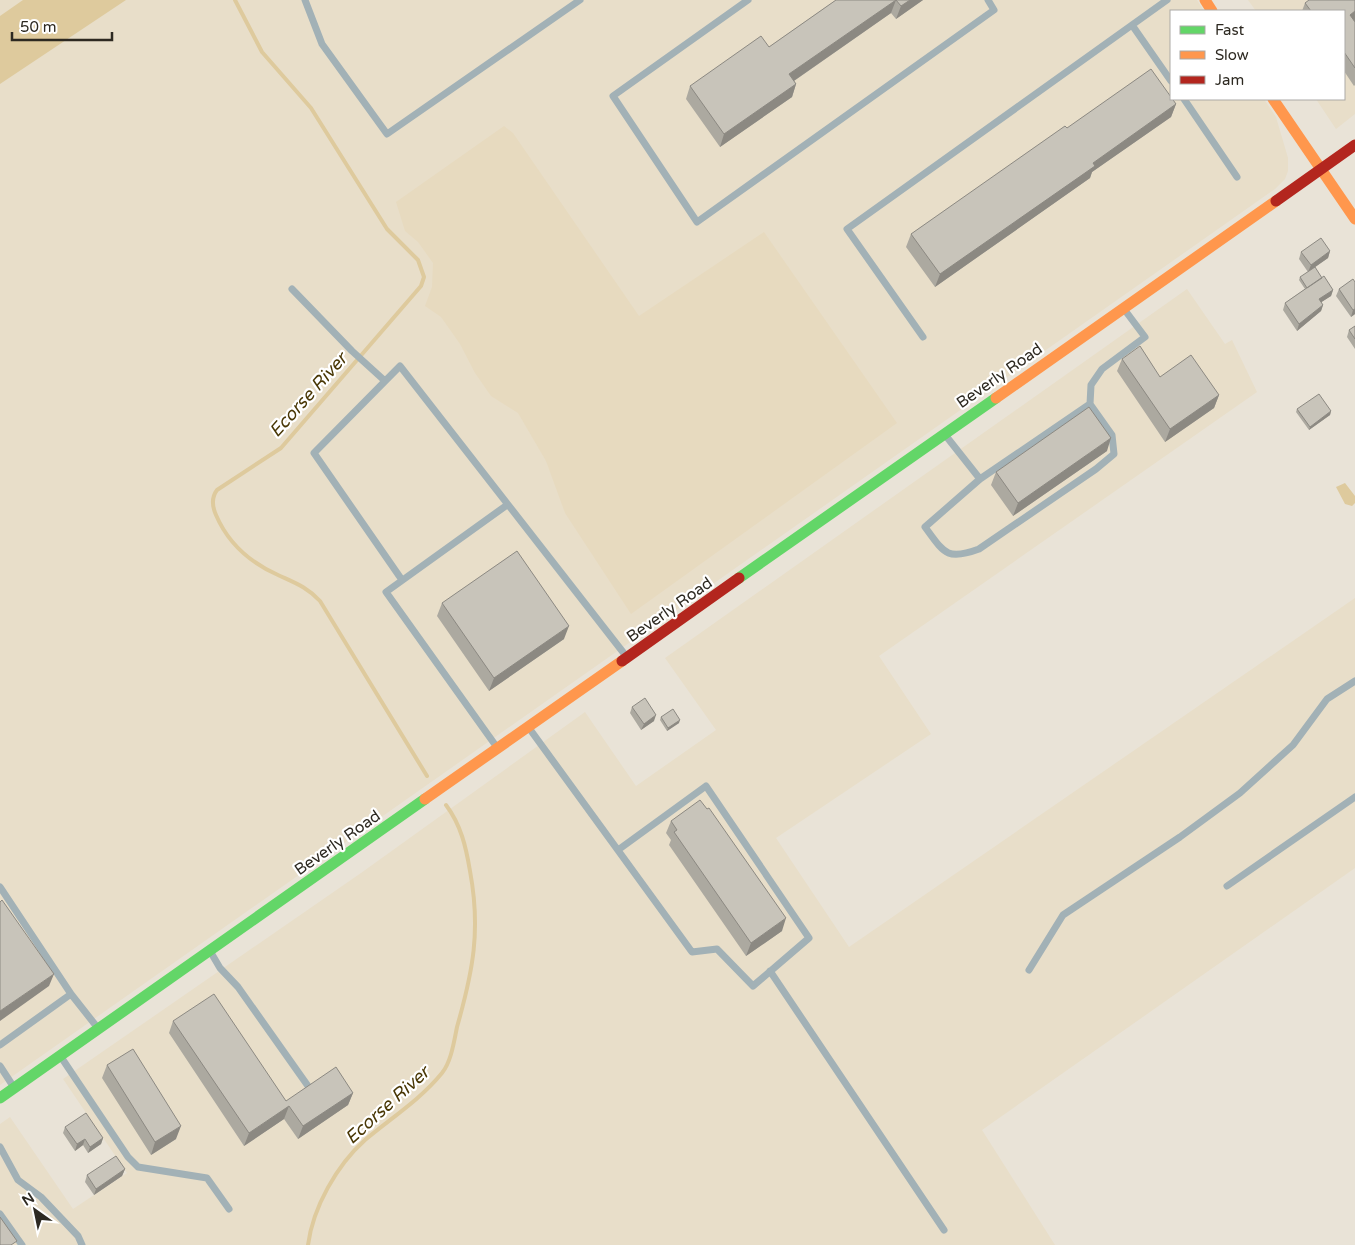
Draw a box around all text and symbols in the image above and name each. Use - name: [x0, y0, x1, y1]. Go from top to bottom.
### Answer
- scale bar: [12, 10, 112, 42]
- legend: [1170, 10, 1345, 100]
- text: 50 m: [20, 18, 57, 36]
- text: Fast: [1215, 21, 1245, 39]
- text: Slow: [1215, 46, 1249, 64]
- text: Jam: [1215, 71, 1244, 89]
- street label: Beverly Road: [953, 339, 1046, 413]
- water label: Ecorse River: [264, 347, 353, 442]
- street label: Beverly Road: [623, 573, 716, 647]
- street label: Beverly Road: [291, 806, 384, 880]
- water label: Ecorse River: [340, 1060, 435, 1149]
- north arrow: [10, 1185, 60, 1235]
- text: N: [19, 1189, 38, 1210]

